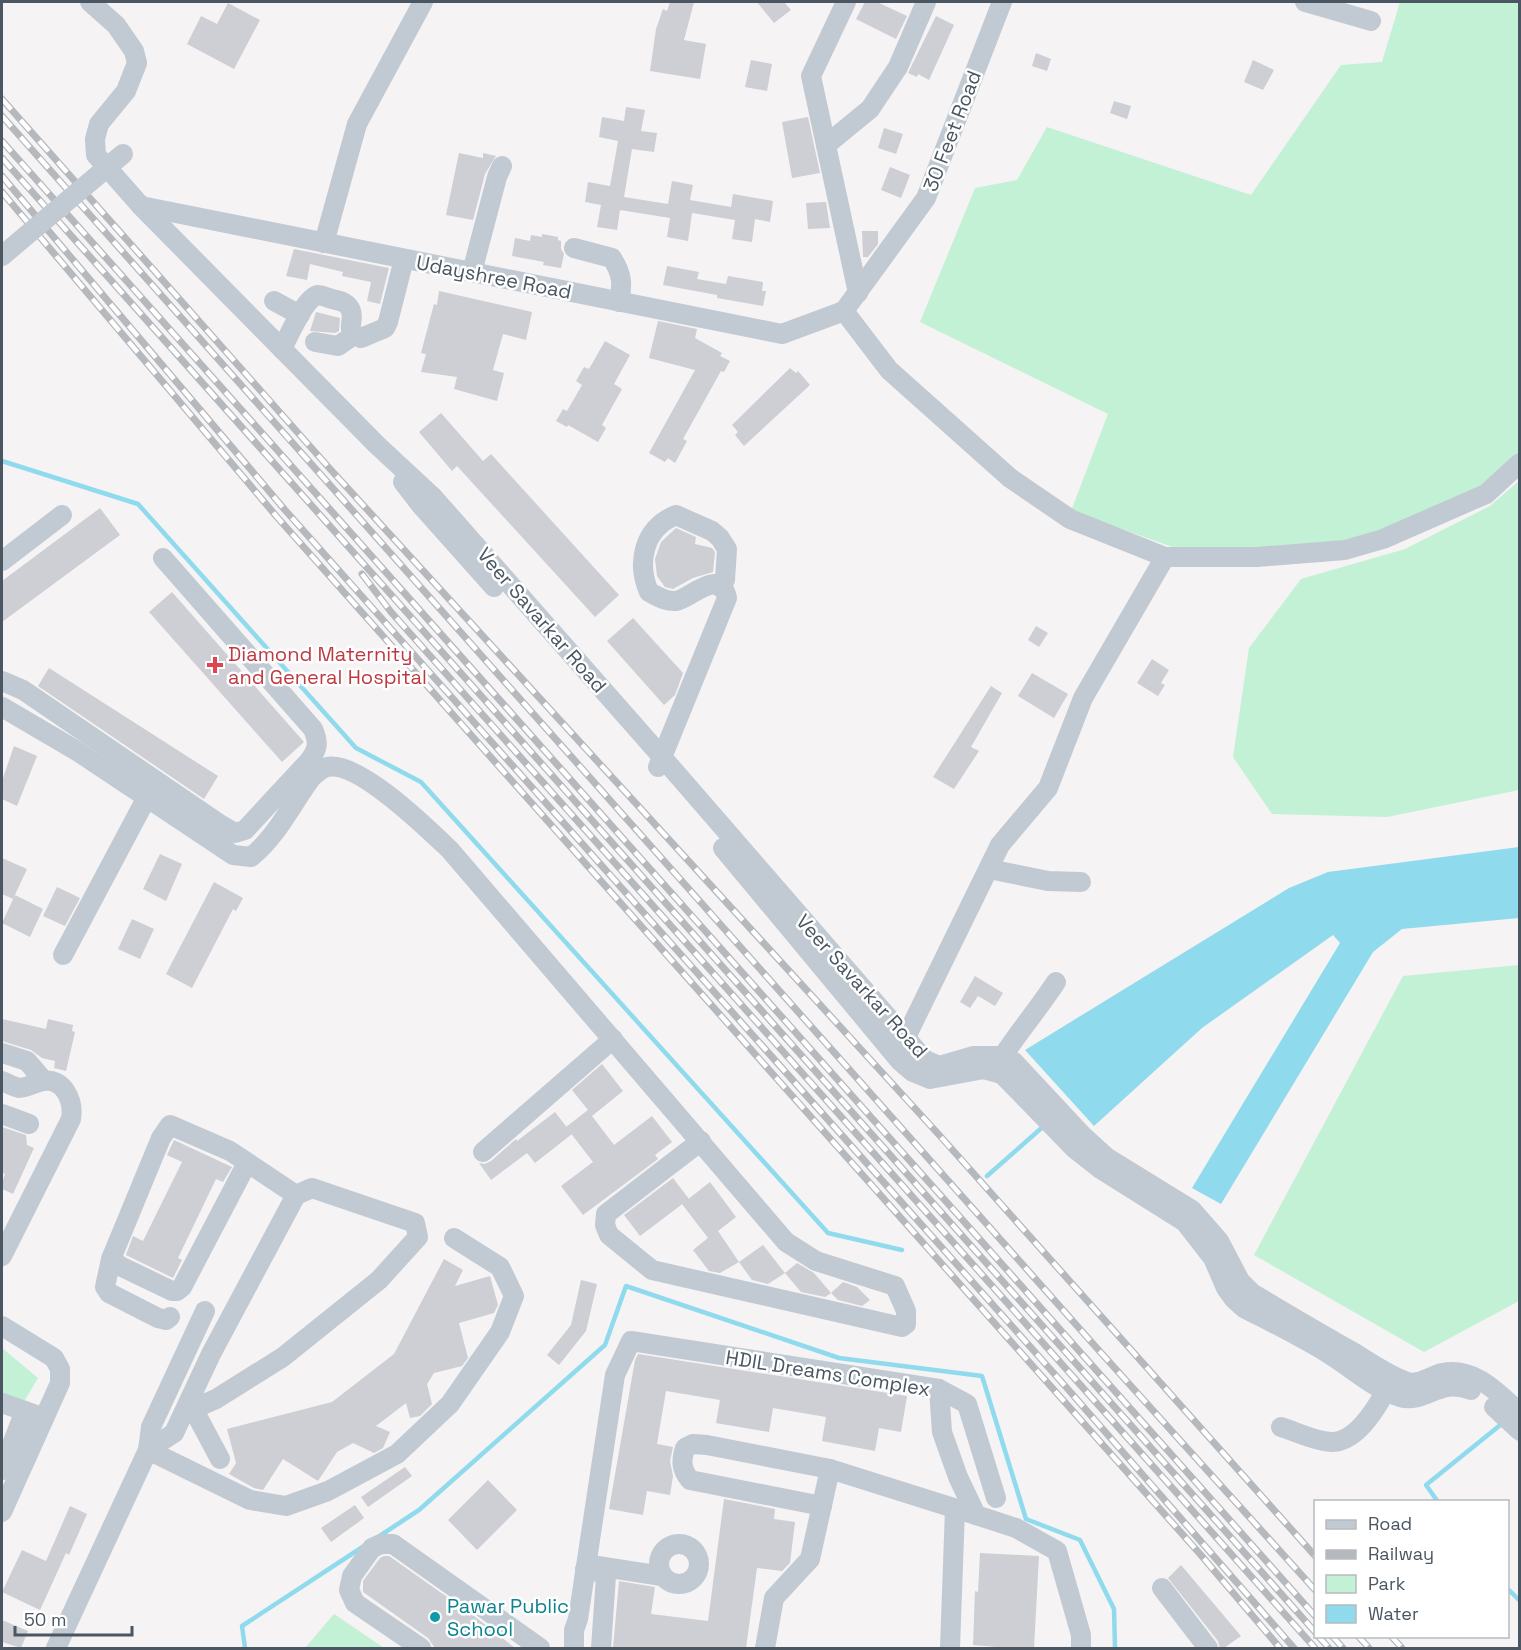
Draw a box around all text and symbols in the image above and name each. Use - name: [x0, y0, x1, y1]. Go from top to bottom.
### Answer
- street label: 30 Feet Road: [917, 67, 987, 195]
- street label: Udayshree Road: [414, 249, 574, 305]
- street label: Veer Savarkar Road: [472, 542, 612, 698]
- place label: Diamond Maternity and General Hospital: [228, 641, 427, 690]
- marker: Diamond Maternity and General Hospital: [206, 656, 224, 674]
- street label: Veer Savarkar Road: [791, 909, 933, 1063]
- street label: HDIL Dreams Complex: [724, 1344, 932, 1402]
- legend: [1314, 1500, 1509, 1638]
- text: Road: [1368, 1512, 1412, 1535]
- text: Railway: [1368, 1542, 1434, 1565]
- text: Park: [1368, 1572, 1406, 1595]
- place label: Pawar Public School: [447, 1593, 569, 1642]
- scale bar: [15, 1599, 132, 1637]
- text: Water: [1368, 1602, 1419, 1625]
- text: 50 m: [24, 1608, 66, 1631]
- marker: Pawar Public School: [428, 1610, 442, 1624]

